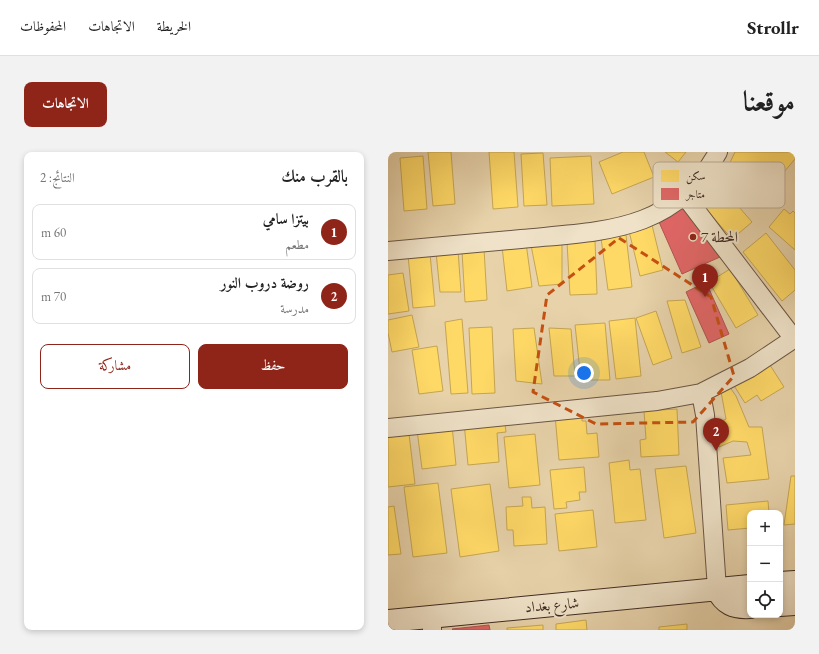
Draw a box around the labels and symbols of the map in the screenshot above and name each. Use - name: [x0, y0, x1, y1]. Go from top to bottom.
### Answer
- legend: [653, 162, 785, 208]
- text: سكن: [686, 169, 705, 185]
- text: متاجر: [685, 187, 705, 201]
- place label: المحطة 7: [701, 227, 738, 246]
- marker: المحطة 7: [688, 232, 698, 242]
- pin: 1: [692, 264, 718, 297]
- your location: [574, 363, 594, 383]
- pin: 2: [703, 418, 729, 451]
- street label: شارع بغداد: [524, 593, 580, 620]

